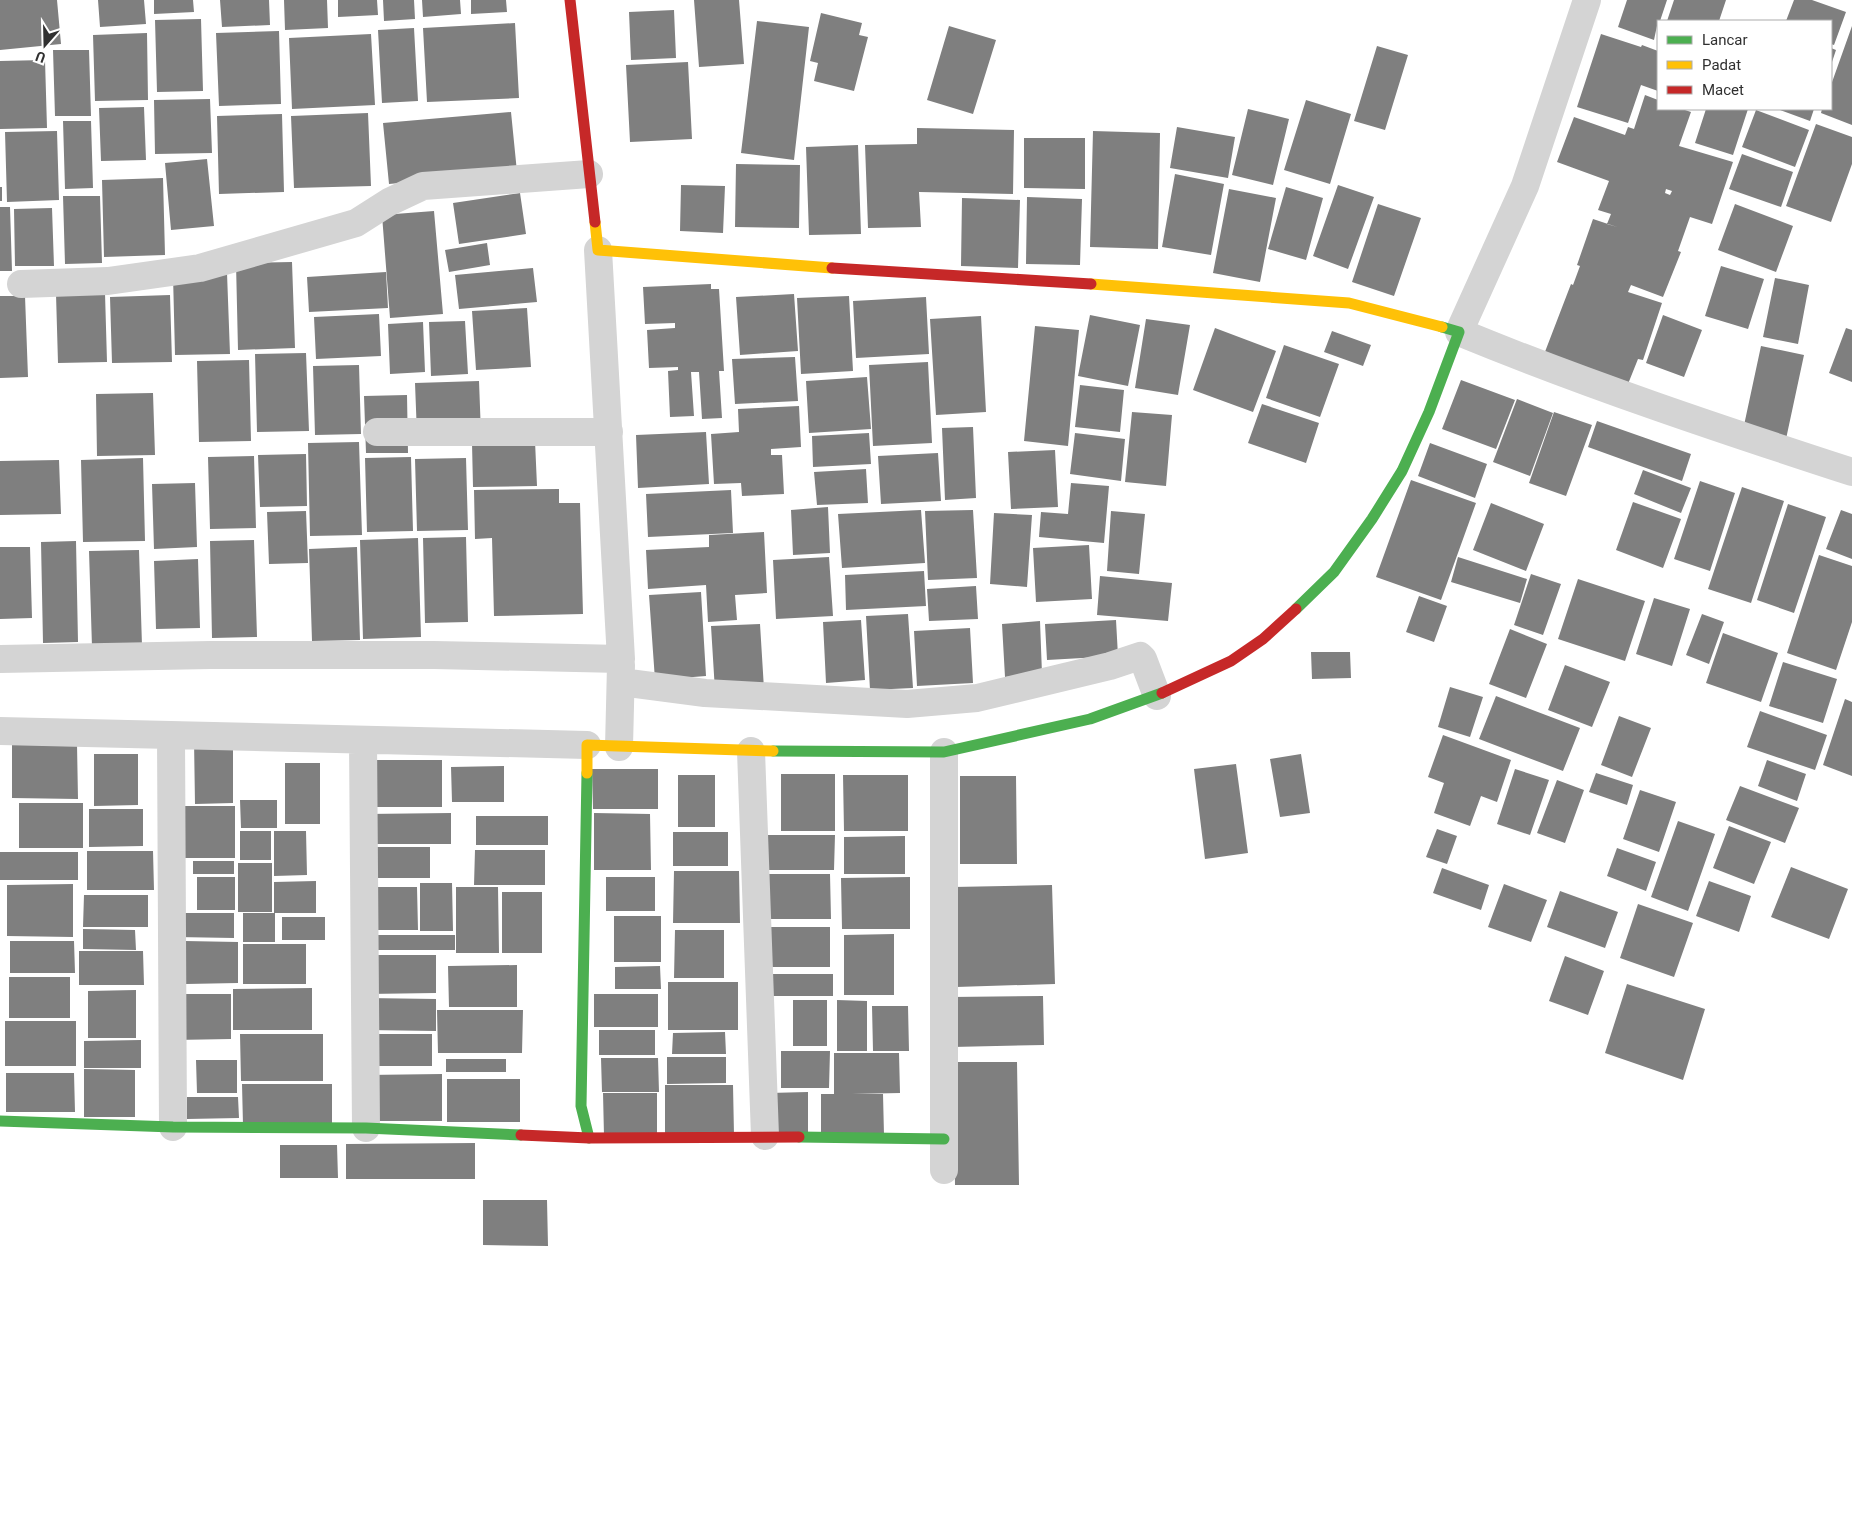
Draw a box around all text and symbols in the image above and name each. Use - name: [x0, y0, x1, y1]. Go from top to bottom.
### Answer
- north arrow: [20, 20, 70, 70]
- legend: [1657, 20, 1832, 110]
- text: Lancar: [1702, 31, 1748, 49]
- text: U: [33, 48, 48, 66]
- text: Padat: [1702, 56, 1741, 74]
- text: Macet: [1702, 81, 1744, 99]

